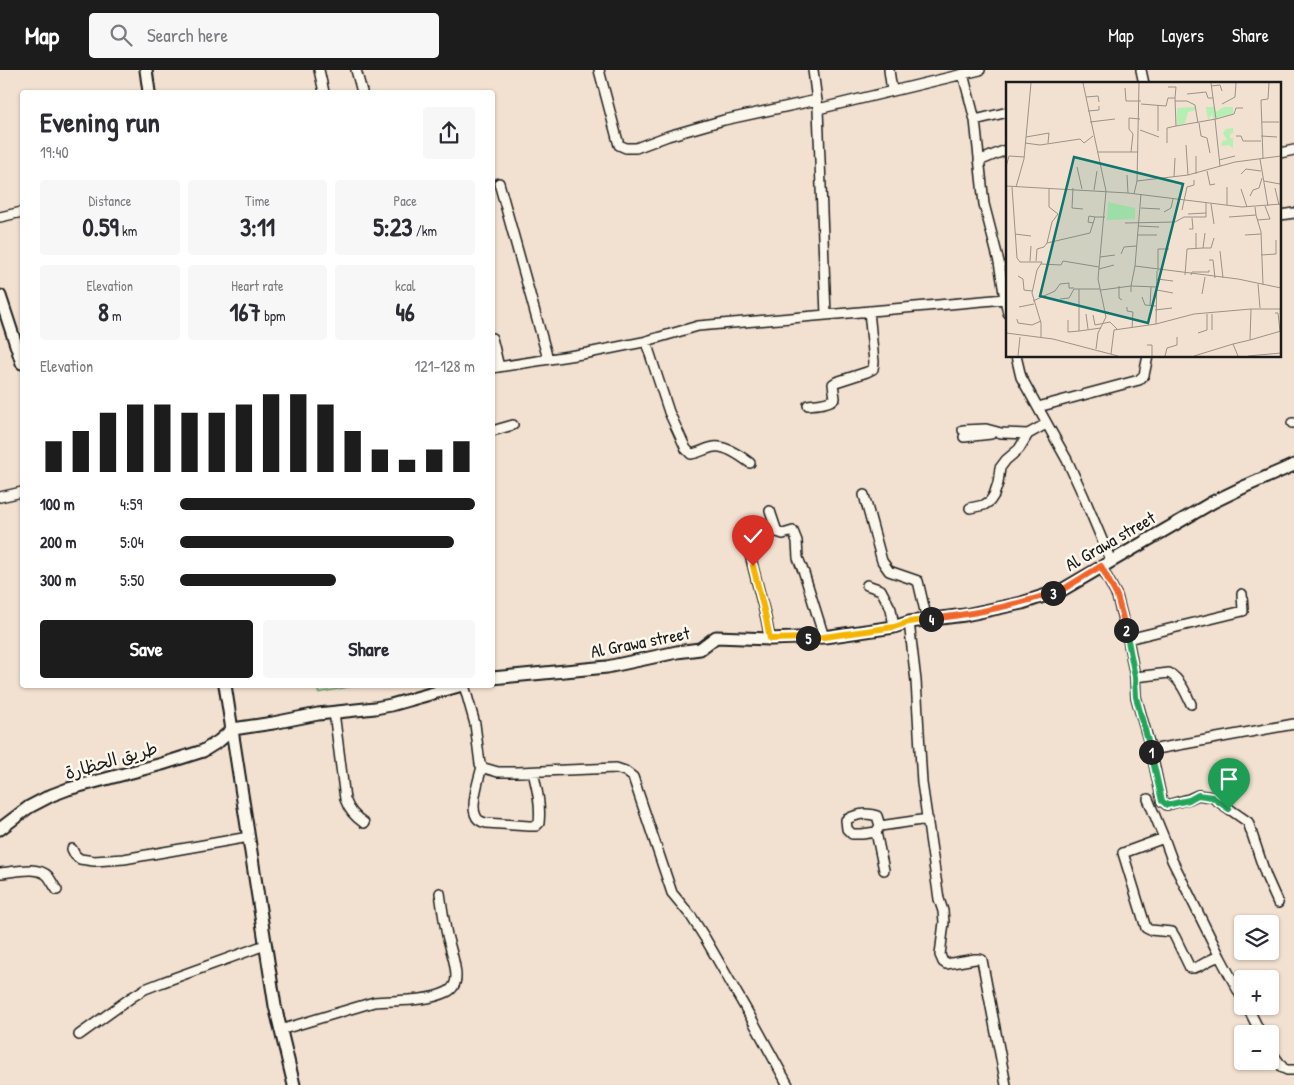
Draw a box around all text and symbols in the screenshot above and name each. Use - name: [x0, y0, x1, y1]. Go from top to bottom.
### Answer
- search box: [89, 13, 439, 58]
- text: Map: [25, 19, 59, 51]
- icon: search: [107, 21, 135, 49]
- text: Search here: [147, 22, 228, 48]
- text: Map: [1108, 23, 1134, 48]
- text: Layers: [1162, 23, 1204, 48]
- text: Share: [1232, 23, 1269, 48]
- inset map: [1006, 82, 1282, 358]
- text: Evening run: [40, 103, 160, 141]
- button: share: [423, 107, 475, 159]
- text: 19:40: [40, 141, 69, 163]
- text: Distance: [88, 191, 131, 210]
- text: Time: [245, 191, 270, 210]
- text: Pace: [394, 191, 417, 210]
- text: 0.59: [82, 210, 119, 244]
- text: 3:11: [240, 210, 275, 244]
- text: 5:23: [373, 210, 413, 244]
- text: km: [119, 221, 137, 240]
- text: /km: [413, 221, 437, 240]
- text: Elevation: [87, 276, 133, 295]
- text: Heart rate: [231, 276, 284, 295]
- text: kcal: [395, 276, 415, 295]
- text: 8: [98, 295, 109, 329]
- text: 167: [230, 295, 261, 329]
- text: 46: [395, 295, 415, 329]
- text: m: [109, 306, 122, 325]
- text: bpm: [261, 306, 285, 325]
- text: Elevation: [40, 355, 93, 377]
- text: 121–128 m: [414, 355, 475, 377]
- text: 100 m: [40, 493, 75, 515]
- text: 4:59: [120, 493, 142, 515]
- street label: Al Grawa street: [1060, 505, 1160, 577]
- pin: [732, 515, 774, 566]
- icon: check: [739, 522, 767, 550]
- text: 200 m: [40, 531, 76, 553]
- text: 5:04: [120, 531, 144, 553]
- text: 300 m: [40, 569, 76, 591]
- text: 5:50: [120, 569, 144, 591]
- pin: 3: [1040, 580, 1066, 606]
- text: 3: [1050, 584, 1057, 603]
- pin: 4: [918, 606, 944, 632]
- text: 4: [929, 610, 934, 629]
- pin: 2: [1114, 618, 1138, 642]
- button: Save: [40, 620, 253, 678]
- button: Share: [263, 620, 475, 678]
- street label: Al Grawa street: [588, 620, 692, 664]
- text: 2: [1123, 621, 1130, 640]
- pin: 5: [796, 626, 820, 650]
- text: 5: [806, 629, 811, 648]
- street label: طريق الحظارة: [62, 735, 160, 785]
- pin: 1: [1138, 740, 1164, 764]
- text: 1: [1149, 743, 1154, 762]
- pin: [1208, 758, 1250, 809]
- icon: arrive: [1215, 765, 1243, 793]
- map controls: [1234, 915, 1279, 1070]
- button: layers: [1234, 915, 1279, 960]
- button: +: [1234, 970, 1279, 1015]
- button: −: [1234, 1025, 1279, 1070]

